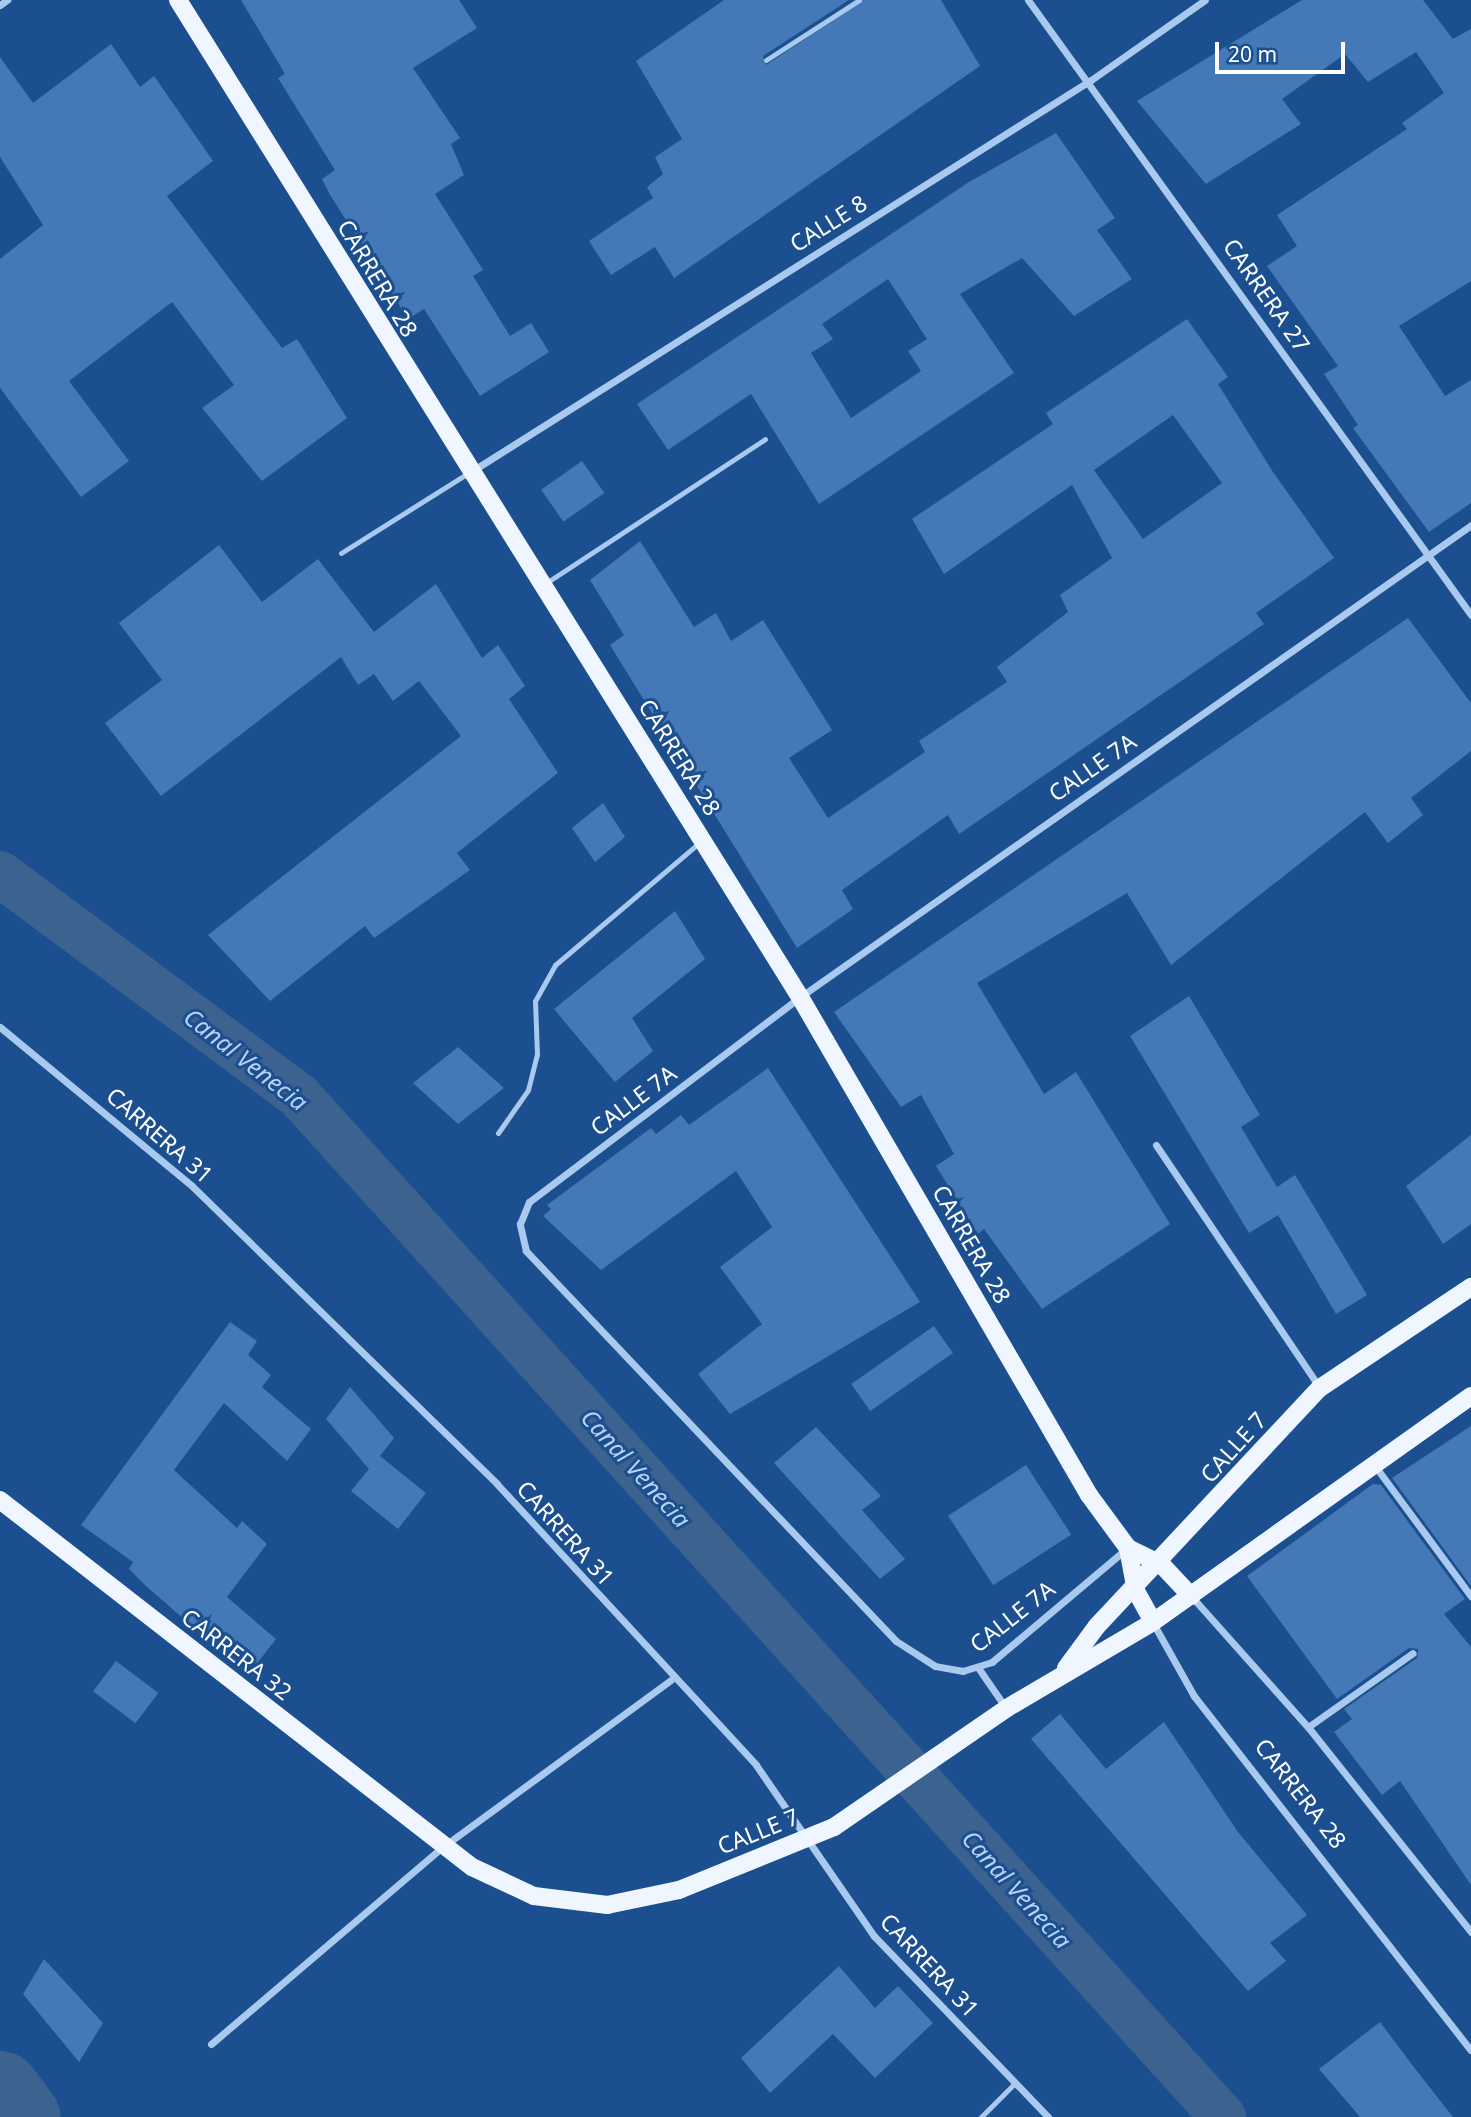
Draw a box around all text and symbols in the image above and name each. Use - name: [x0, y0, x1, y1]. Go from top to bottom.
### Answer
- scale bar: [1219, 28, 1348, 72]
- text: 20 m: [1228, 40, 1277, 68]
- street label: CALLE 8: [785, 189, 871, 257]
- street label: CARRERA 28: [332, 214, 424, 342]
- street label: CARRERA 27: [1218, 233, 1316, 357]
- street label: CARRERA 28: [633, 694, 727, 820]
- street label: CALLE 7A: [1043, 727, 1141, 807]
- water label: Canal Venecia: [178, 1002, 314, 1116]
- street label: CALLE 7A: [585, 1059, 681, 1141]
- street label: CARRERA 31: [101, 1081, 219, 1189]
- street label: CARRERA 28: [927, 1180, 1017, 1308]
- water label: Canal Venecia: [575, 1403, 697, 1533]
- street label: CALLE 7: [1194, 1406, 1272, 1488]
- street label: CARRERA 31: [512, 1475, 620, 1591]
- street label: CALLE 7A: [964, 1574, 1060, 1658]
- street label: CARRERA 32: [177, 1603, 297, 1705]
- street label: CARRERA 28: [1250, 1733, 1352, 1853]
- street label: CALLE 7: [713, 1802, 803, 1860]
- water label: Canal Venecia: [956, 1824, 1078, 1954]
- street label: CARRERA 31: [875, 1907, 985, 2023]

